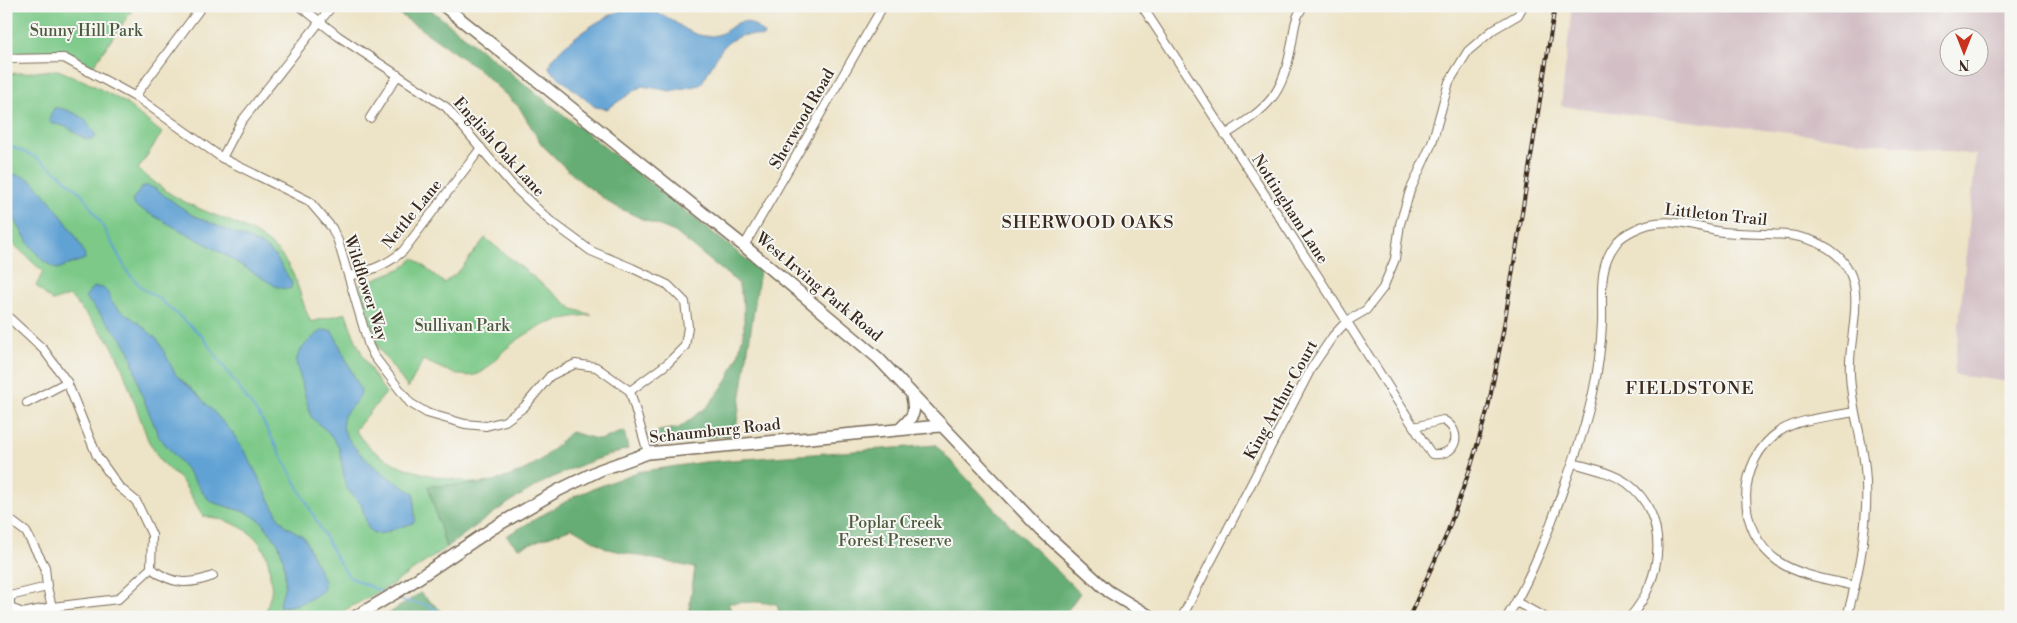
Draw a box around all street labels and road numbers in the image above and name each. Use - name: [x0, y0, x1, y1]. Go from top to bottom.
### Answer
- street label: Sherwood Road: [765, 65, 839, 173]
- street label: English Oak Lane: [449, 93, 549, 201]
- street label: Nottingham Lane: [1247, 151, 1333, 267]
- street label: Nettle Lane: [378, 175, 446, 253]
- street label: Littleton Trail: [1664, 200, 1768, 230]
- street label: West Irving Park Road: [751, 227, 886, 346]
- street label: Wildflower Way: [339, 232, 393, 344]
- street label: King Arthur Court: [1240, 337, 1322, 463]
- street label: Schaumburg Road: [649, 414, 781, 448]

